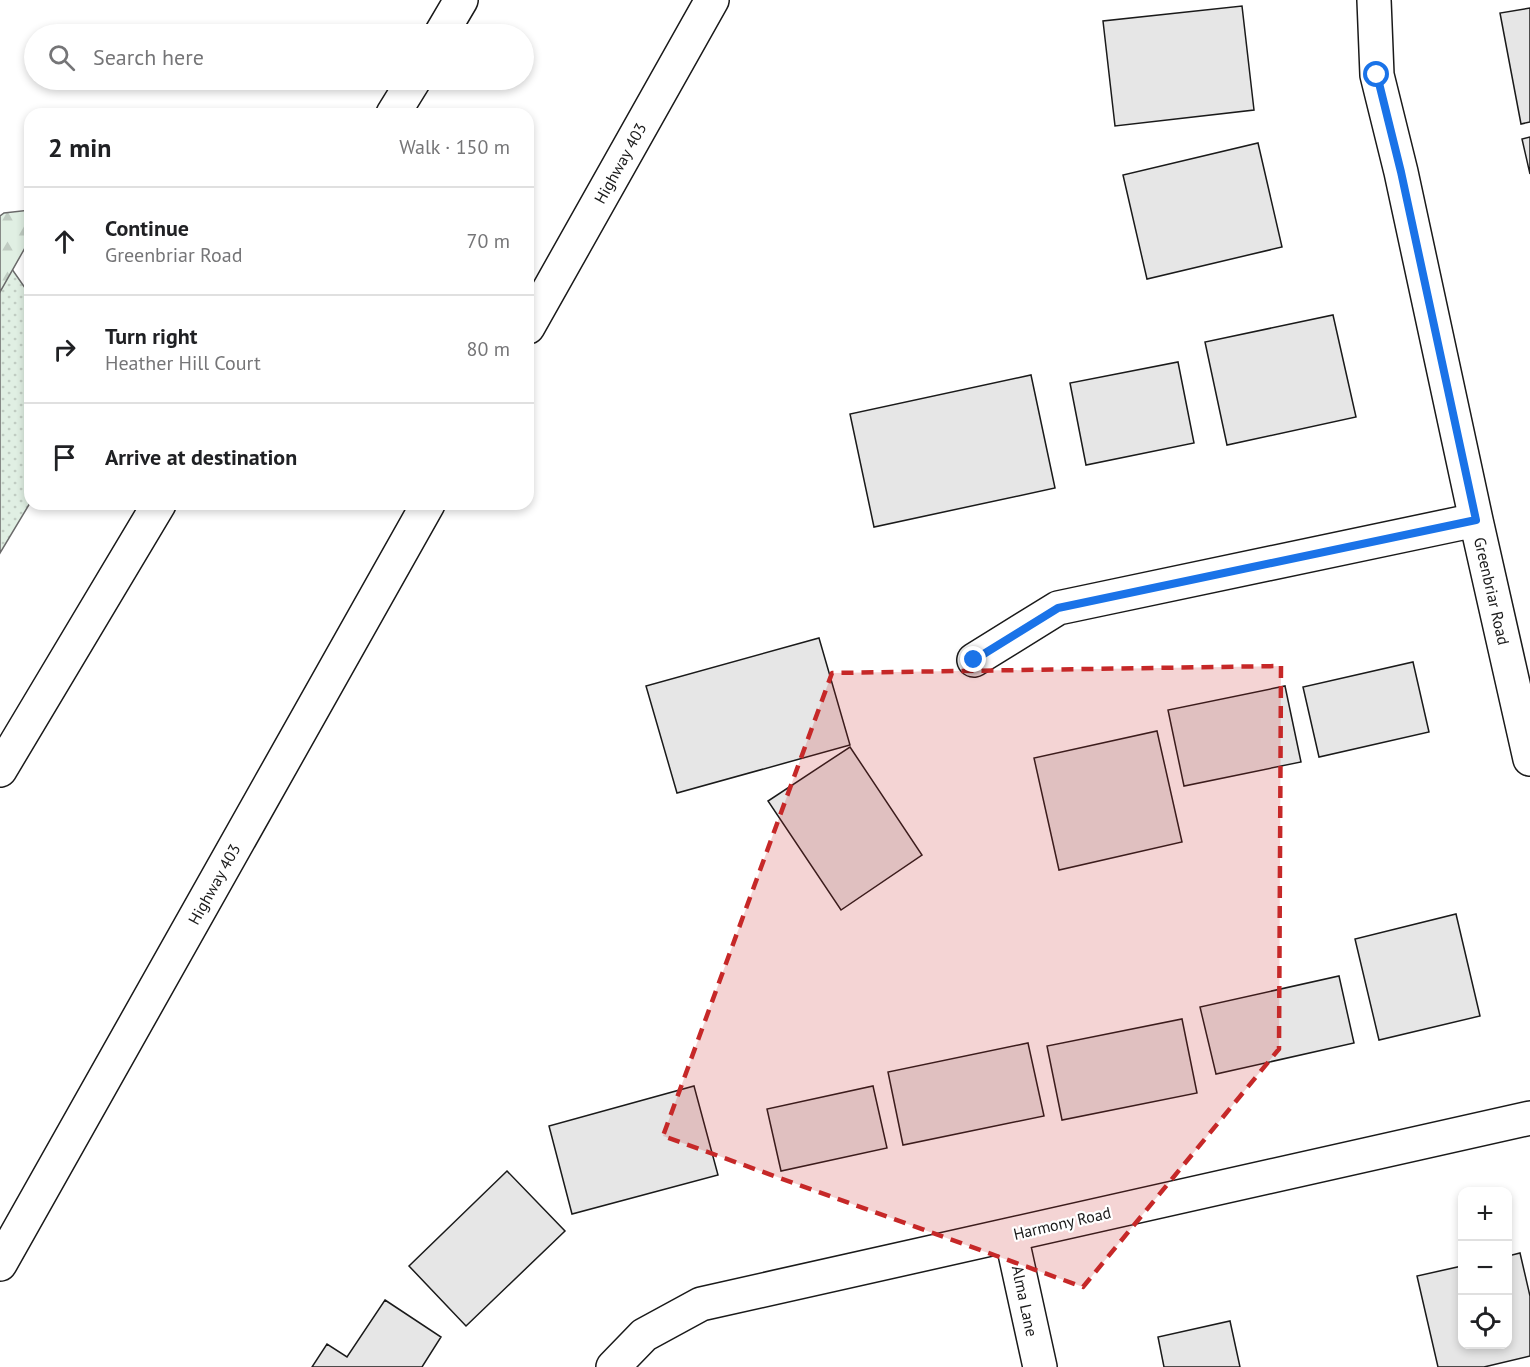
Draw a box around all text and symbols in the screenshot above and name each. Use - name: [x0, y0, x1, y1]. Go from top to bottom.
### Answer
- search box: [24, 24, 534, 90]
- icon: search: [45, 41, 78, 74]
- text: Search here: [93, 43, 204, 71]
- route start: [1363, 61, 1389, 87]
- street label: Highway 403: [590, 119, 650, 207]
- text: 2 min: [48, 131, 111, 164]
- text: Walk · 150 m: [399, 134, 510, 160]
- text: Continue: [105, 214, 189, 242]
- icon: ahead: [48, 225, 81, 258]
- text: 70 m: [467, 228, 510, 254]
- text: Greenbriar Road: [105, 242, 242, 268]
- text: Turn right: [105, 322, 197, 350]
- icon: right: [48, 333, 81, 366]
- text: 80 m: [467, 336, 510, 362]
- text: Heather Hill Court: [105, 350, 261, 376]
- icon: arrive: [48, 441, 81, 474]
- text: Arrive at destination: [105, 443, 297, 471]
- street label: Greenbriar Road: [1470, 535, 1514, 647]
- route end: [960, 646, 986, 672]
- street label: Highway 403: [184, 840, 244, 928]
- map controls: [1458, 1187, 1512, 1349]
- button: +: [1458, 1187, 1512, 1241]
- street label: Harmony Road: [1011, 1202, 1113, 1244]
- button: −: [1458, 1241, 1512, 1295]
- street label: Alma Lane: [1008, 1264, 1042, 1338]
- button: locate: [1458, 1295, 1512, 1349]

